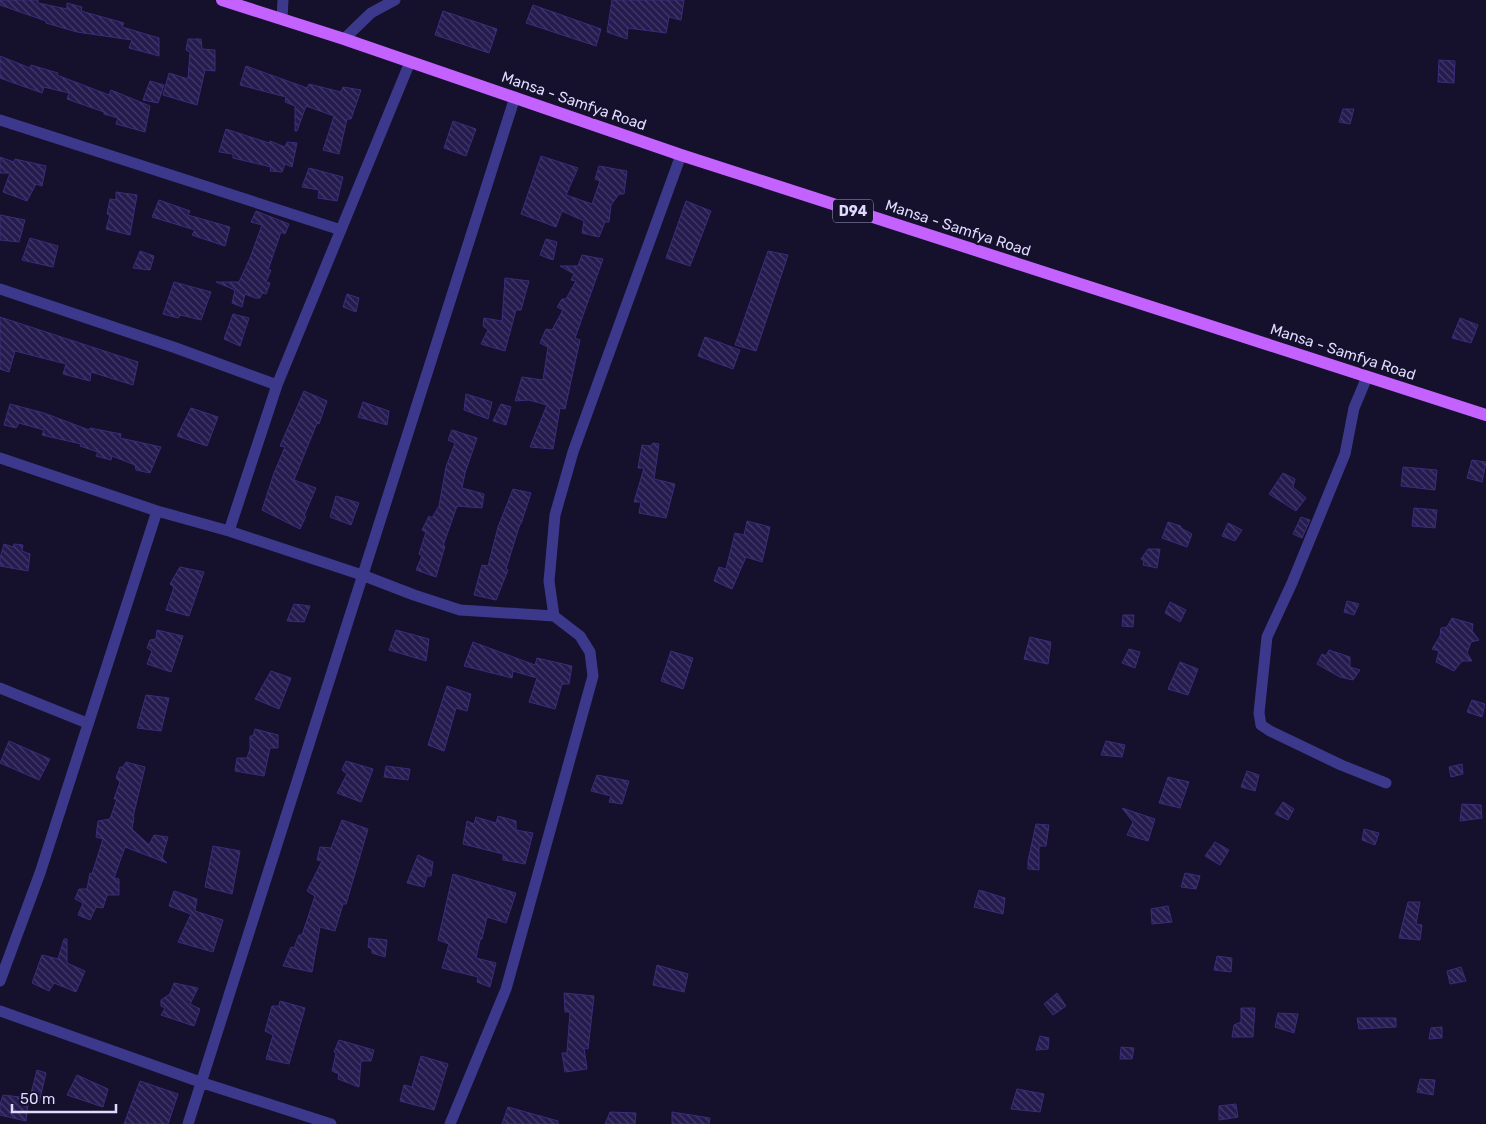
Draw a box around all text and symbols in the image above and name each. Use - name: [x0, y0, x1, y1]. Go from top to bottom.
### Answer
- street label: Mansa - Samfya Road: [499, 68, 649, 134]
- street label: Mansa - Samfya Road: [883, 196, 1033, 260]
- road number: D94: [833, 200, 873, 222]
- street label: Mansa - Samfya Road: [1268, 320, 1418, 384]
- scale bar: [12, 1082, 116, 1114]
- text: 50 m: [20, 1090, 55, 1108]

